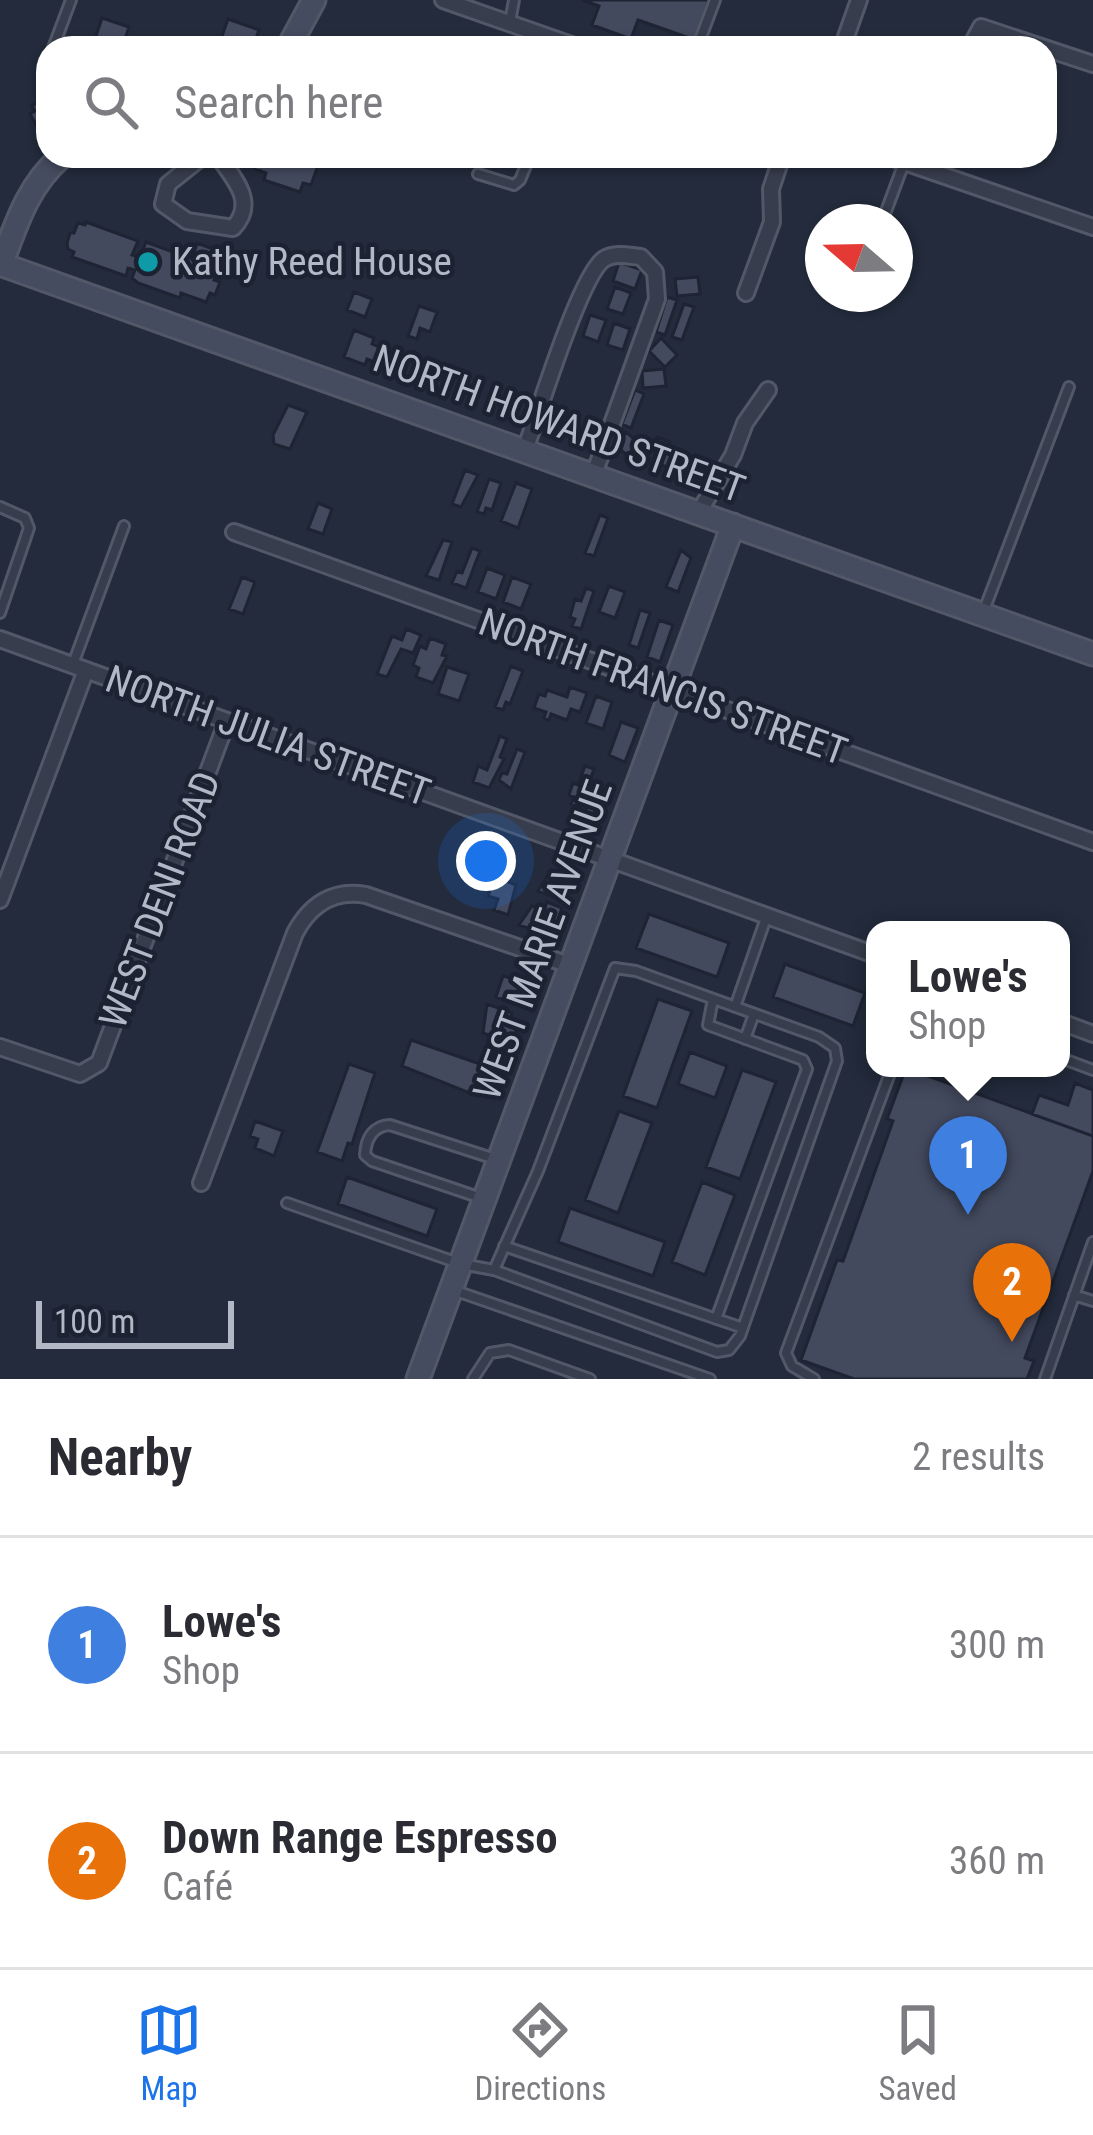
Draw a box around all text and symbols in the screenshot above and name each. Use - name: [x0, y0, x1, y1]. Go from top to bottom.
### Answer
- search box: [36, 36, 1057, 168]
- icon: search: [78, 69, 144, 135]
- text: Search here: [174, 76, 383, 129]
- north arrow: [805, 204, 913, 312]
- place label: Kathy Reed House: [172, 239, 452, 285]
- marker: Kathy Reed House: [135, 249, 161, 275]
- street label: NORTH HOWARD STREET: [367, 335, 751, 513]
- street label: NORTH FRANCIS STREET: [473, 599, 853, 775]
- street label: NORTH JULIA STREET: [100, 656, 436, 816]
- street label: WEST DENI ROAD: [90, 765, 230, 1035]
- street label: WEST MARIE AVENUE: [464, 774, 622, 1106]
- your location: [456, 831, 516, 891]
- popup: [866, 921, 1070, 1077]
- text: Lowe's: [908, 950, 1028, 1003]
- text: Shop: [908, 1003, 986, 1049]
- pin: 1: [929, 1116, 1007, 1215]
- pin: 2: [973, 1243, 1051, 1342]
- scale bar: [36, 1295, 234, 1348]
- text: 100 m: [54, 1302, 135, 1341]
- text: Nearby: [48, 1428, 192, 1487]
- text: 2 results: [912, 1434, 1045, 1480]
- text: Lowe's: [162, 1595, 281, 1648]
- text: 1: [77, 1622, 97, 1668]
- text: 300 m: [949, 1622, 1045, 1668]
- text: Shop: [162, 1648, 240, 1694]
- text: Down Range Espresso: [162, 1811, 558, 1864]
- text: 2: [77, 1838, 97, 1884]
- text: 360 m: [949, 1838, 1045, 1884]
- text: Café: [162, 1864, 233, 1910]
- tab: Map: [136, 1997, 202, 2108]
- tab: Directions: [474, 1997, 606, 2108]
- tab: Saved: [878, 1997, 957, 2108]

